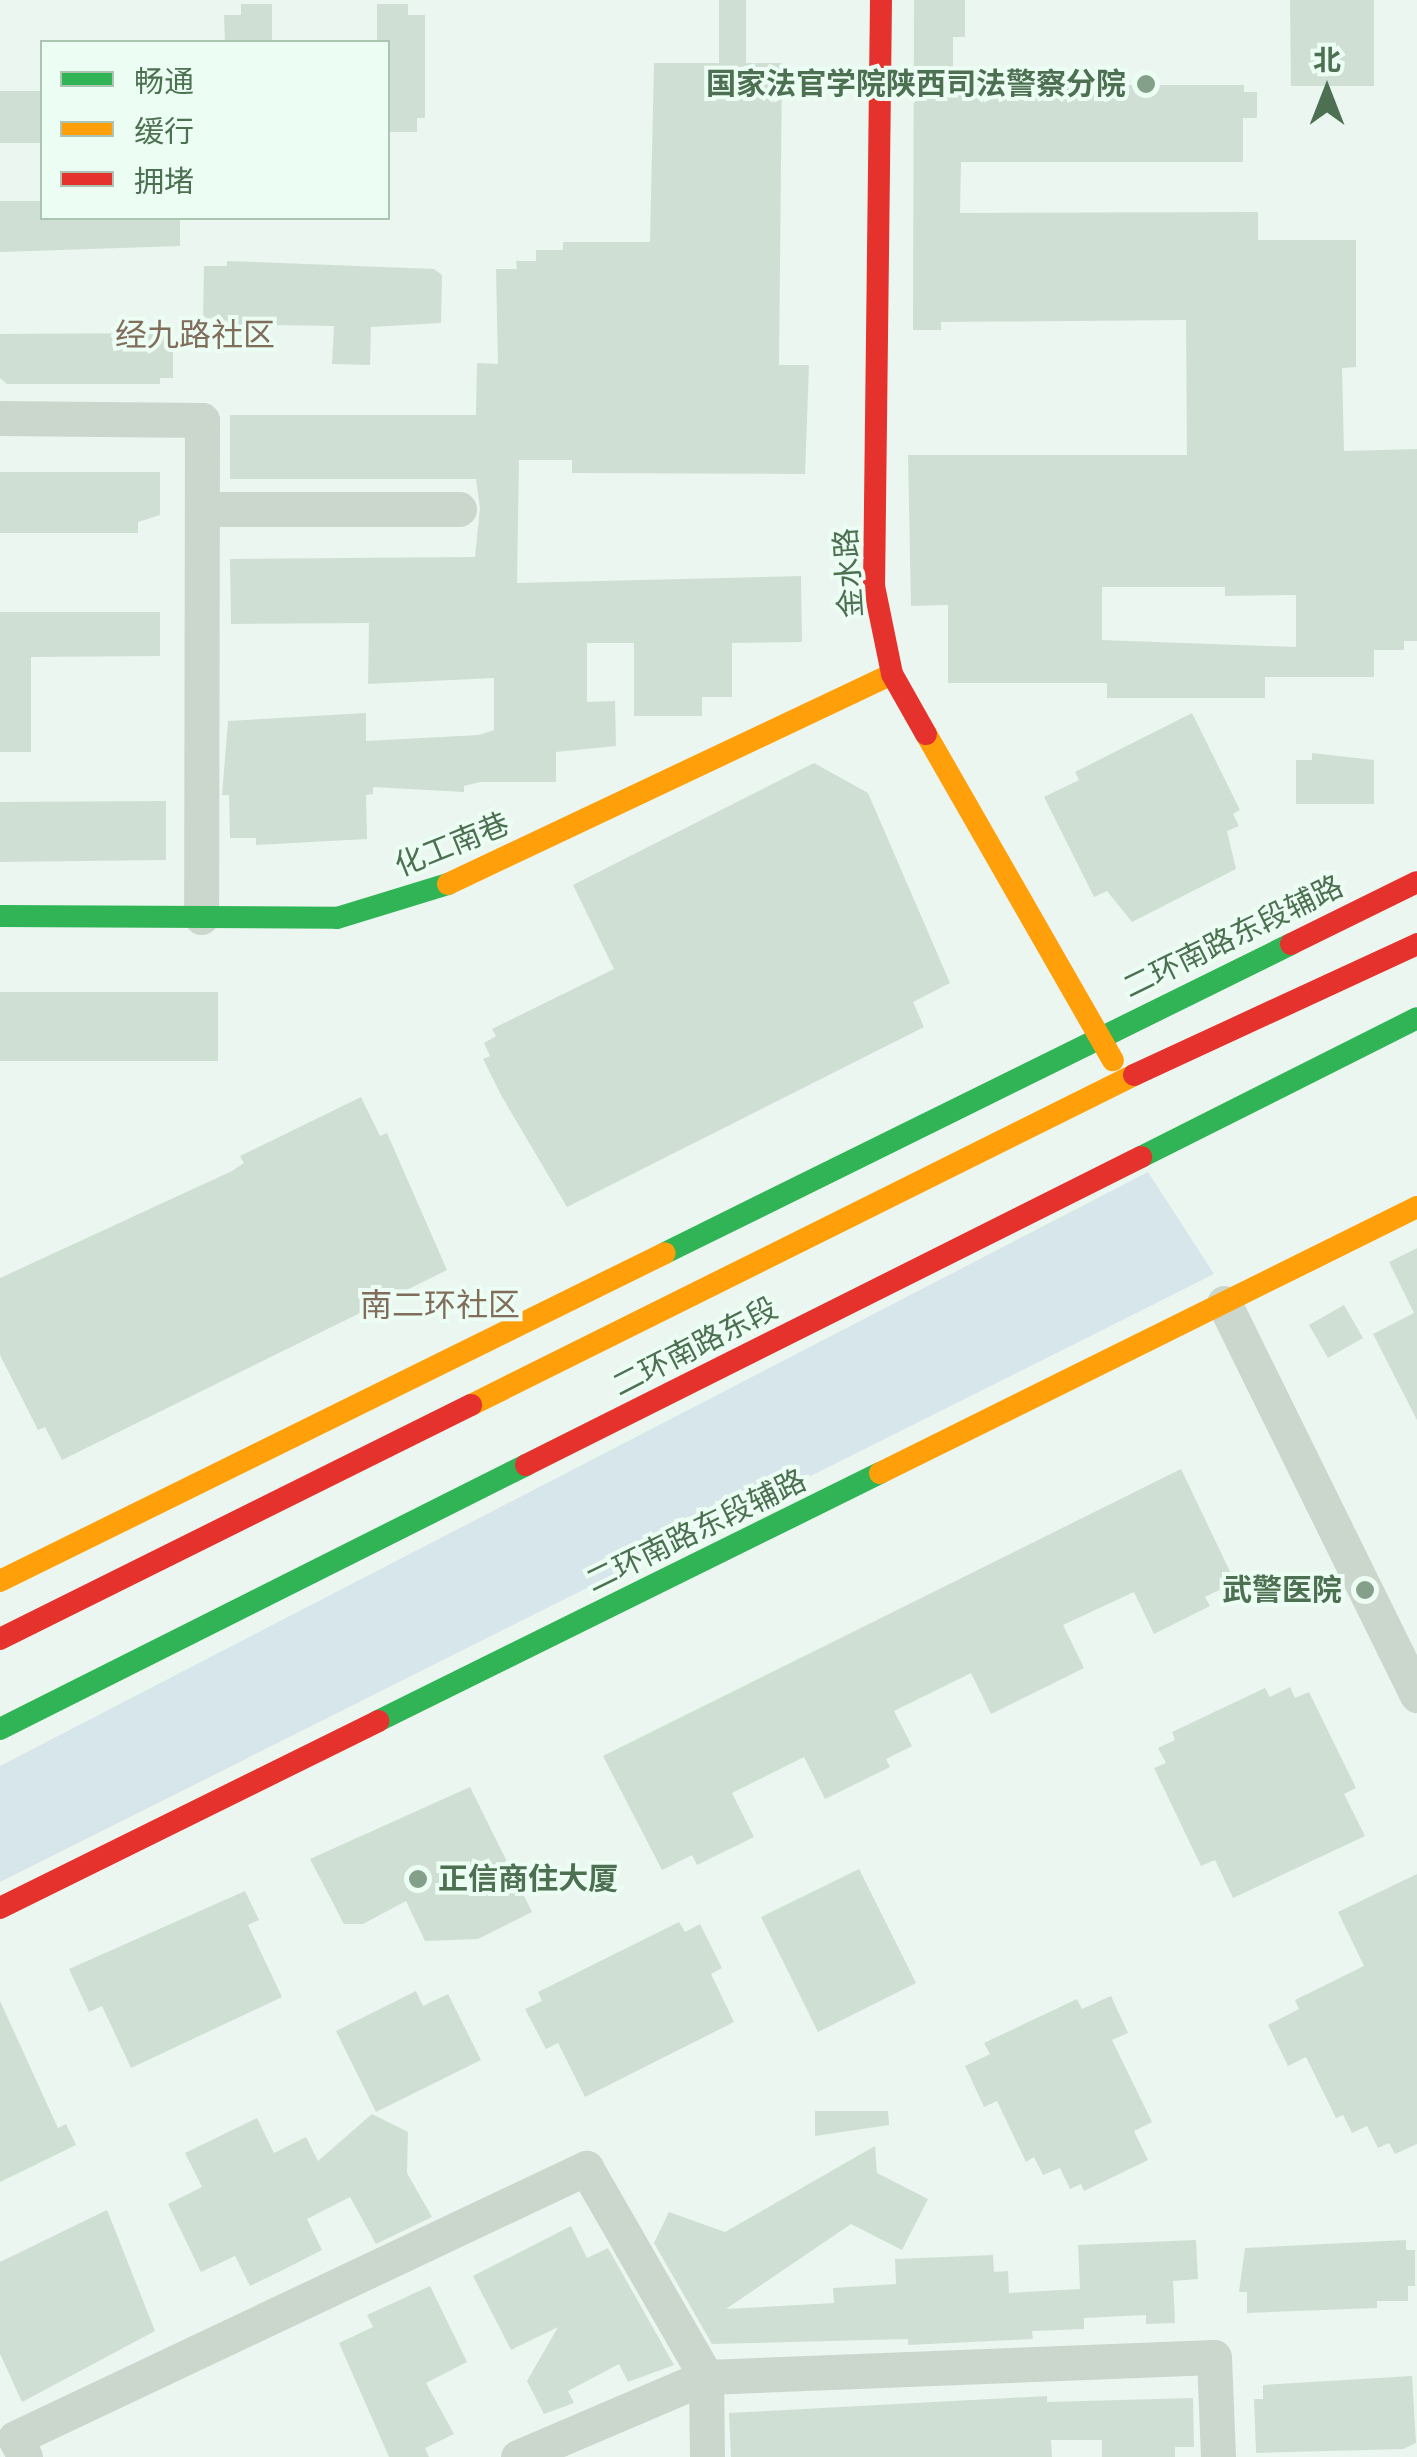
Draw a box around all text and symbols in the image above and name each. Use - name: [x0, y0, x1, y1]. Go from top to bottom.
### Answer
- legend: [40, 40, 390, 220]
- north arrow: [1277, 40, 1377, 140]
- text: 北: [1313, 42, 1341, 78]
- text: 畅通: [134, 62, 194, 101]
- place label: 国家法官学院陕西司法警察分院: [706, 66, 1126, 102]
- marker: 国家法官学院陕西司法警察分院: [1135, 73, 1157, 95]
- text: 缓行: [134, 112, 194, 151]
- text: 拥堵: [134, 162, 194, 201]
- district label: 经九路社区: [115, 316, 275, 354]
- street label: 金水路: [828, 527, 870, 619]
- street label: 化工南巷: [390, 806, 514, 884]
- street label: 二环南路东段辅路: [1117, 868, 1349, 1006]
- district label: 南二环社区: [360, 1286, 520, 1324]
- street label: 二环南路东段: [607, 1290, 783, 1404]
- street label: 二环南路东段辅路: [580, 1462, 812, 1600]
- place label: 武警医院: [1222, 1572, 1342, 1608]
- marker: 武警医院: [1352, 1577, 1378, 1603]
- place label: 正信商住大厦: [438, 1861, 618, 1897]
- marker: 正信商住大厦: [407, 1868, 429, 1890]

